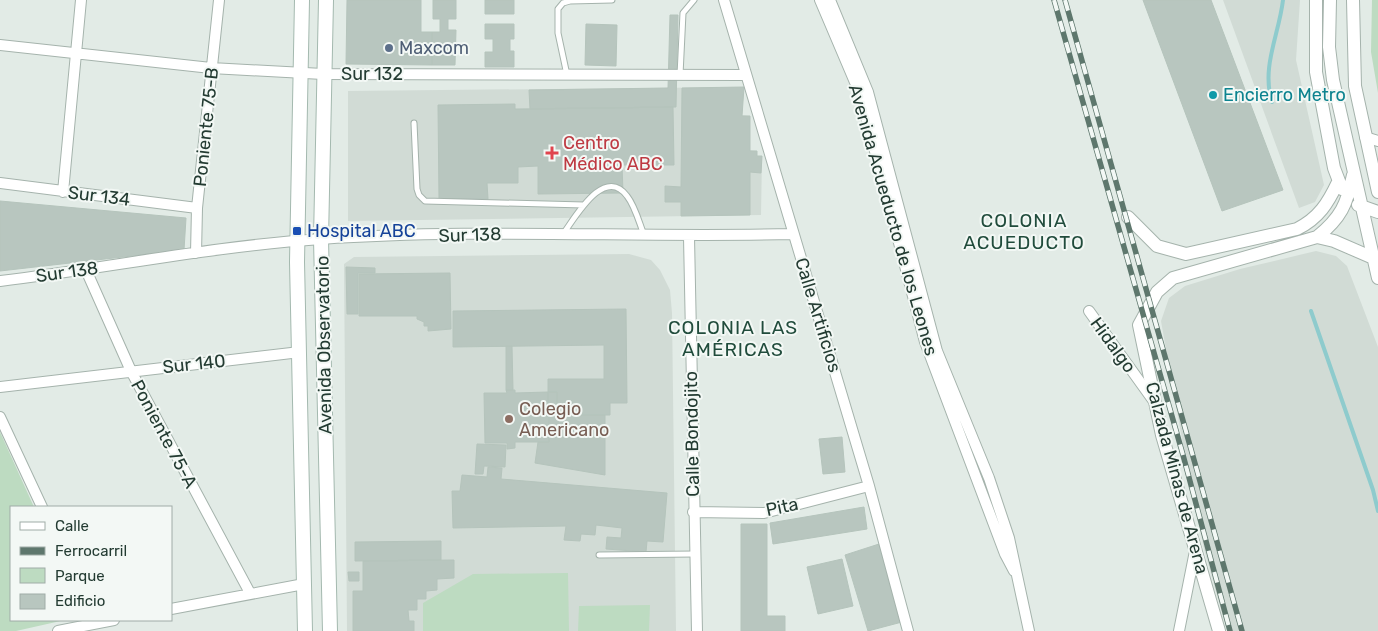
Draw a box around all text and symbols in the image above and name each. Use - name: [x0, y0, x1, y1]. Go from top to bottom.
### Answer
- place label: Maxcom: [399, 37, 469, 59]
- marker: Maxcom: [383, 42, 395, 54]
- street label: Sur 132: [341, 63, 403, 85]
- street label: Poniente 75-B: [189, 66, 223, 188]
- street label: Avenida Acueducto de los Leones: [844, 82, 942, 358]
- place label: Encierro Metro: [1223, 84, 1346, 106]
- marker: Encierro Metro: [1207, 89, 1219, 101]
- place label: Centro Médico ABC: [563, 132, 663, 175]
- marker: Centro Médico ABC: [545, 146, 559, 160]
- street label: Sur 134: [67, 181, 131, 211]
- district label: COLONIA ACUEDUCTO: [963, 209, 1085, 254]
- place label: Hospital ABC: [307, 220, 416, 242]
- street label: Sur 138: [438, 223, 502, 247]
- marker: Hospital ABC: [291, 225, 303, 237]
- street label: Avenida Observatorio: [311, 255, 337, 435]
- street label: Calle Artificios: [790, 255, 846, 375]
- street label: Sur 138: [34, 257, 100, 287]
- street label: Hidalgo: [1085, 313, 1141, 377]
- district label: COLONIA LAS AMÉRICAS: [668, 316, 798, 361]
- street label: Sur 140: [161, 350, 227, 378]
- street label: Calle Bondojito: [680, 371, 704, 497]
- street label: Poniente 75-A: [126, 376, 202, 492]
- street label: Calzada Minas de Arena: [1141, 380, 1213, 576]
- place label: Colegio Americano: [519, 398, 609, 441]
- marker: Colegio Americano: [503, 413, 515, 425]
- street label: Pita: [764, 493, 800, 521]
- legend: [10, 506, 172, 621]
- text: Calle: [55, 517, 89, 535]
- text: Ferrocarril: [55, 542, 127, 560]
- text: Parque: [55, 567, 105, 585]
- text: Edificio: [55, 592, 105, 610]

